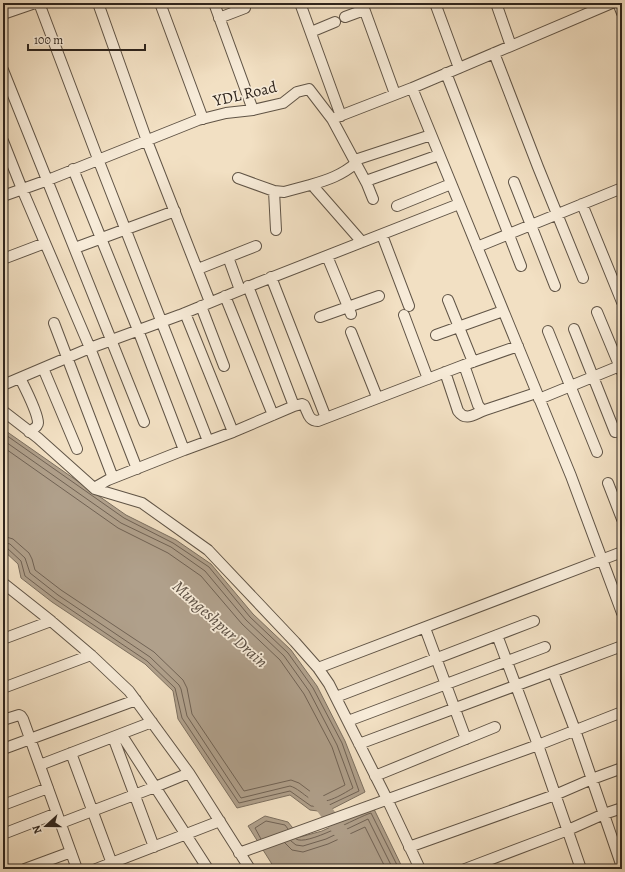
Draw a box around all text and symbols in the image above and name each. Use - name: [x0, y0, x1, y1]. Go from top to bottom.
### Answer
- scale bar: [28, 26, 145, 52]
- text: 100 m: [34, 32, 63, 48]
- street label: YDL Road: [210, 76, 279, 112]
- water label: Mungeshpur Drain: [167, 575, 273, 673]
- north arrow: [26, 806, 66, 846]
- text: N: [29, 823, 46, 836]

